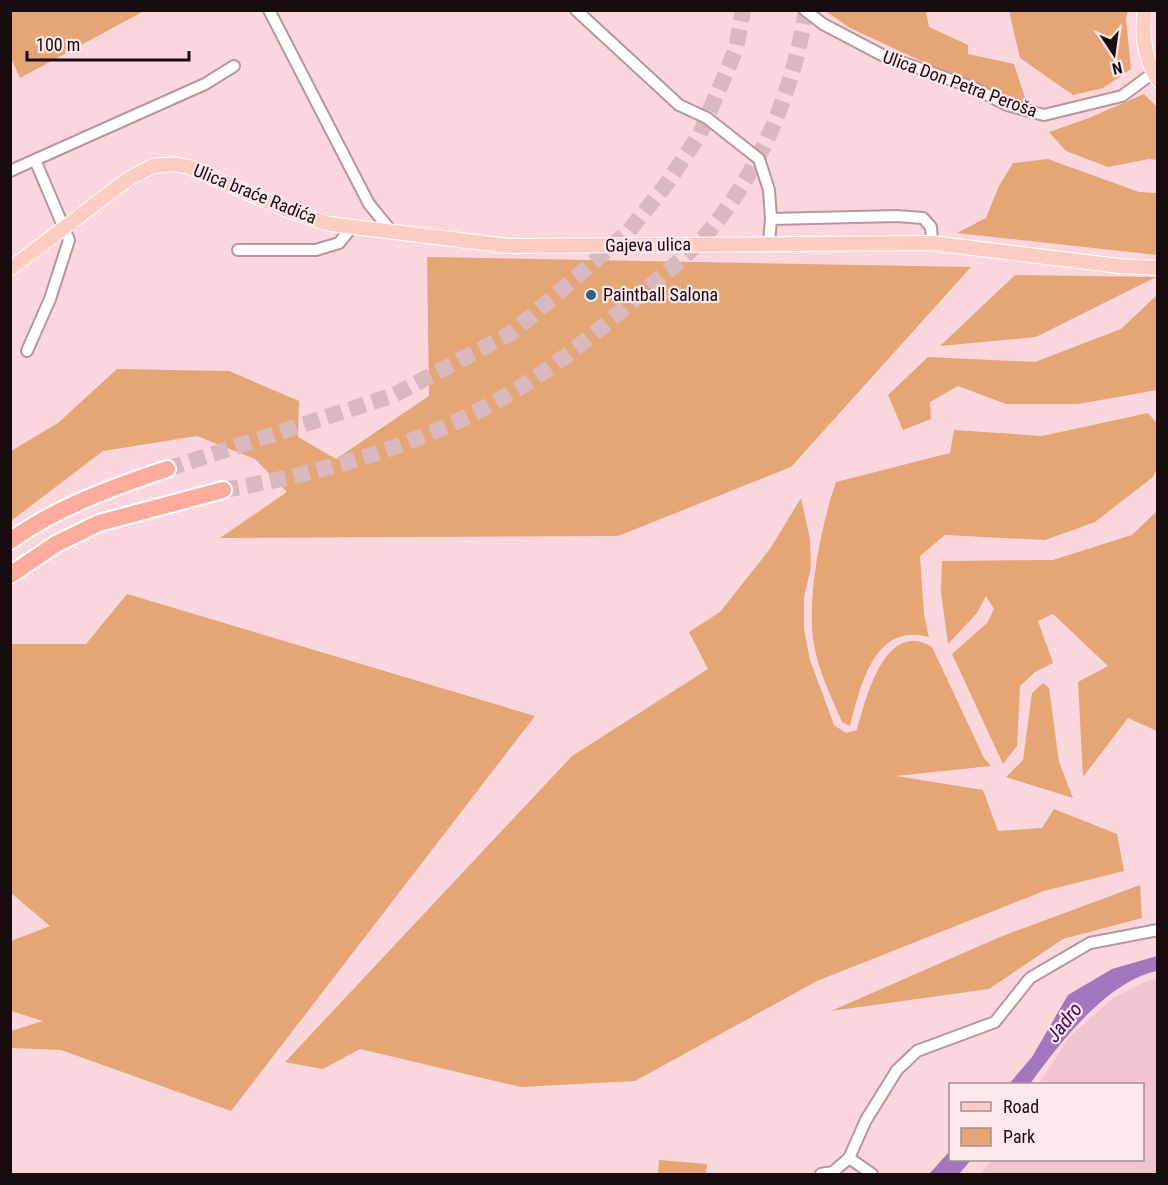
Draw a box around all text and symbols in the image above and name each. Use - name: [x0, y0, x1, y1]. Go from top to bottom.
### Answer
- scale bar: [27, 24, 189, 62]
- north arrow: [1084, 24, 1144, 84]
- text: 100 m: [36, 34, 80, 55]
- street label: Ulica Don Petra Peroša: [880, 46, 1040, 121]
- text: N: [1110, 58, 1124, 78]
- street label: Ulica braće Radića: [190, 159, 320, 228]
- street label: Gajeva ulica: [605, 233, 691, 256]
- place label: Paintball Salona: [603, 284, 718, 305]
- marker: Paintball Salona: [584, 288, 598, 302]
- water label: Jadro: [1041, 997, 1087, 1047]
- legend: [949, 1083, 1144, 1161]
- text: Road: [1003, 1096, 1039, 1117]
- text: Park: [1003, 1126, 1035, 1147]

